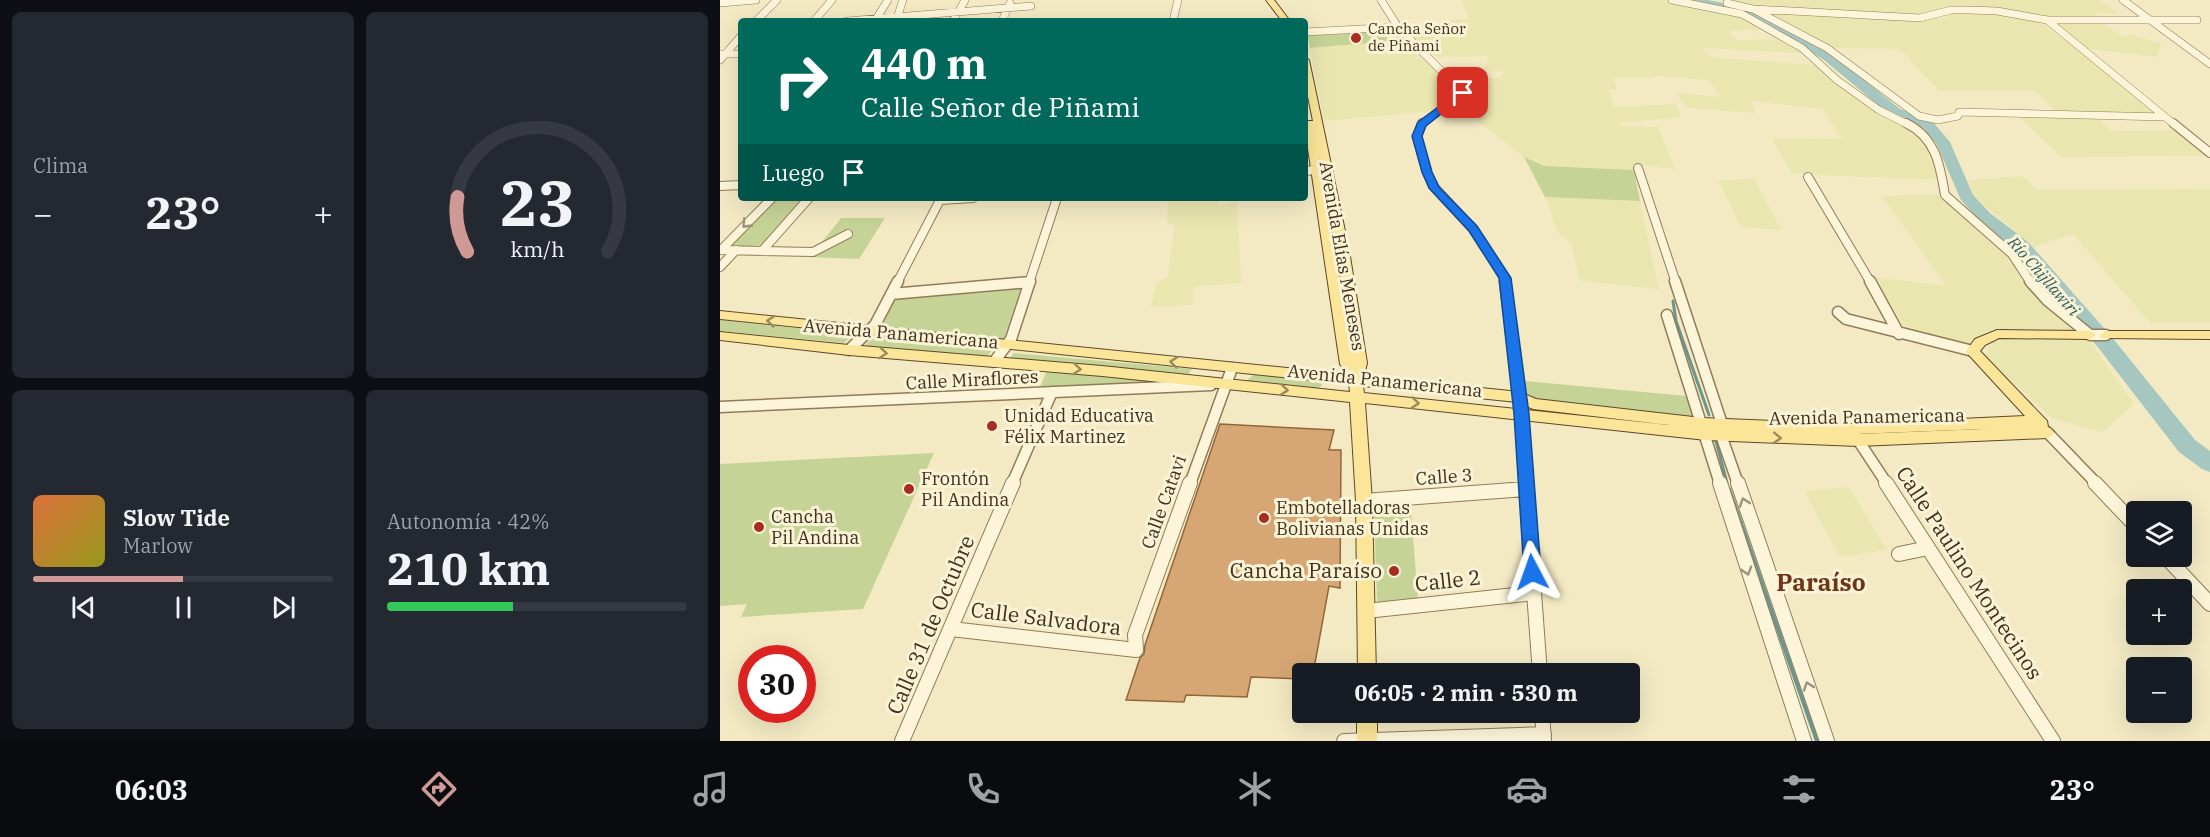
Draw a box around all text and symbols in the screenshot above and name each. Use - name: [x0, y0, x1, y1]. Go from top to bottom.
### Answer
- place label: Cancha Señor de Piñami: [1368, 19, 1466, 55]
- marker: Cancha Señor de Piñami: [1349, 31, 1363, 45]
- text: 440 m: [861, 36, 987, 91]
- icon: right: [762, 42, 840, 120]
- pin: [1437, 67, 1488, 118]
- icon: arrive: [1446, 76, 1479, 109]
- text: Calle Señor de Piñami: [861, 89, 1140, 124]
- text: Clima: [33, 152, 88, 179]
- icon: arrive: [837, 156, 870, 189]
- text: Luego: [762, 158, 825, 187]
- street label: Avenida Elías Meneses: [1314, 159, 1371, 353]
- text: 23: [500, 162, 574, 243]
- text: 23°: [145, 183, 221, 241]
- text: −: [33, 192, 53, 235]
- text: +: [313, 192, 333, 235]
- one-way arrow: [743, 216, 754, 227]
- water label: Río Chijllawiri: [2003, 231, 2084, 320]
- text: km/h: [510, 235, 564, 263]
- street label: Avenida Panamericana: [802, 314, 1000, 354]
- one-way arrow: [767, 315, 776, 328]
- one-way arrow: [878, 346, 887, 359]
- one-way arrow: [1169, 356, 1179, 369]
- street label: Avenida Panamericana: [1286, 359, 1484, 402]
- one-way arrow: [1072, 362, 1081, 375]
- street label: Calle Miraflores: [905, 365, 1039, 394]
- one-way arrow: [1279, 383, 1288, 396]
- one-way arrow: [1411, 396, 1420, 409]
- street label: Avenida Panamericana: [1769, 403, 1965, 430]
- place label: Unidad Educativa Félix Martinez: [1004, 404, 1154, 448]
- marker: Unidad Educativa Félix Martinez: [985, 419, 999, 433]
- one-way arrow: [1772, 432, 1781, 445]
- street label: Calle Catavi: [1136, 451, 1191, 552]
- street label: Calle Paulino Montecinos: [1890, 460, 2049, 685]
- street label: Calle 3: [1415, 463, 1473, 490]
- place label: Frontón Pil Andina: [921, 467, 1009, 511]
- marker: Frontón Pil Andina: [902, 482, 916, 496]
- place label: Embotelladoras Bolivianas Unidas: [1276, 496, 1429, 540]
- one-way arrow: [1738, 497, 1751, 508]
- map controls: [2126, 501, 2192, 723]
- button: layers: [2126, 501, 2192, 567]
- text: Slow Tide: [123, 503, 230, 532]
- place label: Cancha Pil Andina: [771, 505, 859, 549]
- text: Autonomía · 42%: [387, 508, 549, 535]
- marker: Embotelladoras Bolivianas Unidas: [1257, 511, 1271, 525]
- marker: Cancha Pil Andina: [752, 520, 766, 534]
- street label: Calle 31 de Octubre: [880, 531, 980, 718]
- text: Marlow: [123, 532, 193, 559]
- text: 210 km: [387, 539, 550, 597]
- position arrow: [1500, 540, 1564, 604]
- place label: Cancha Paraíso: [1230, 556, 1382, 584]
- street label: Calle 2: [1414, 563, 1482, 597]
- marker: Cancha Paraíso: [1387, 564, 1401, 578]
- one-way arrow: [1740, 565, 1752, 576]
- district label: Paraíso: [1776, 566, 1866, 598]
- button: +: [2126, 579, 2192, 645]
- icon: previous: [67, 591, 100, 624]
- icon: pause: [167, 591, 200, 624]
- icon: next: [267, 591, 300, 624]
- street label: Calle Salvadora: [969, 595, 1123, 641]
- speed limit sign: 30: [738, 645, 816, 723]
- button: −: [2126, 657, 2192, 723]
- text: 06:05 · 2 min · 530 m: [1354, 678, 1578, 707]
- one-way arrow: [1802, 681, 1815, 692]
- icon: directions: [418, 768, 460, 810]
- icon: music: [690, 768, 732, 810]
- icon: phone: [962, 768, 1004, 810]
- icon: climate: [1234, 768, 1276, 810]
- icon: car: [1506, 768, 1548, 810]
- icon: filters: [1778, 768, 1820, 810]
- text: 06:03: [115, 772, 188, 807]
- text: 23°: [2050, 772, 2095, 807]

